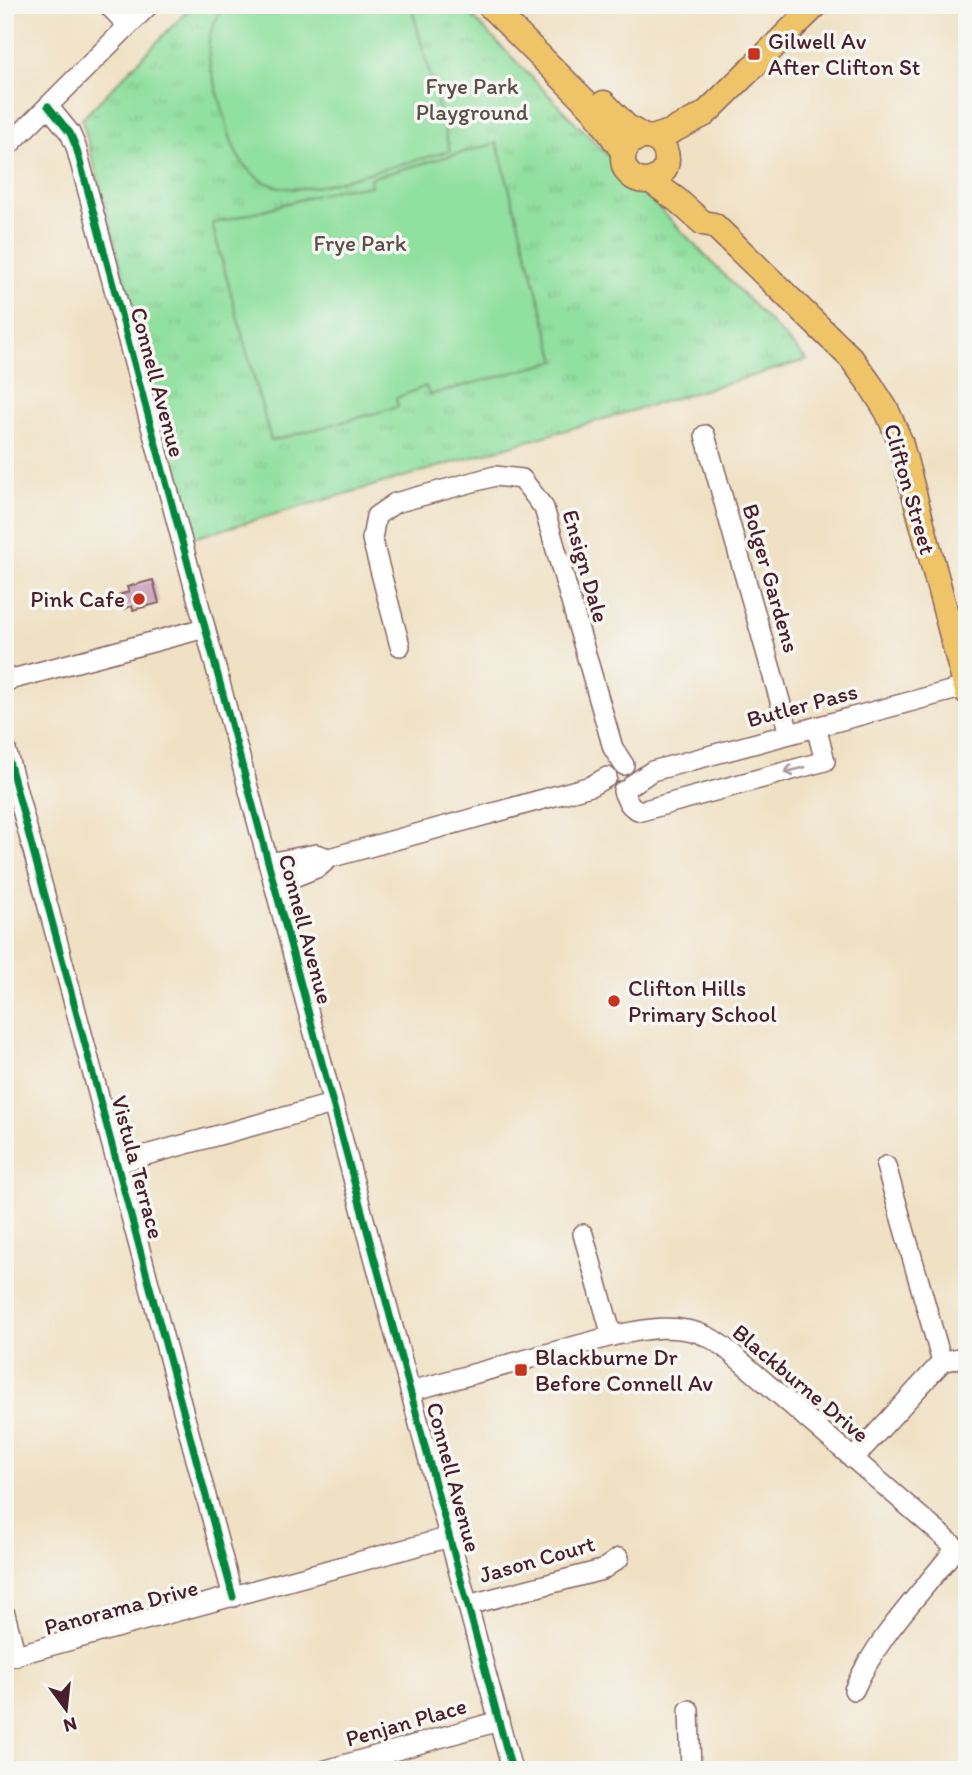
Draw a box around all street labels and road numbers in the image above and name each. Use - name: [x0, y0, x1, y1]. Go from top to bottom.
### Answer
- street label: Connell Avenue: [125, 304, 191, 460]
- street label: Clifton Street: [878, 420, 942, 558]
- street label: Bolger Gardens: [736, 500, 806, 656]
- street label: Ensign Dale: [557, 506, 615, 626]
- street label: Butler Pass: [744, 677, 860, 733]
- street label: Connell Avenue: [273, 851, 339, 1007]
- street label: Vistula Terrace: [105, 1092, 171, 1242]
- street label: Blackburne Drive: [727, 1318, 875, 1448]
- street label: Connell Avenue: [421, 1399, 487, 1555]
- street label: Jason Court: [476, 1529, 598, 1589]
- street label: Panorama Drive: [41, 1573, 201, 1641]
- street label: Penjan Place: [342, 1691, 470, 1753]

